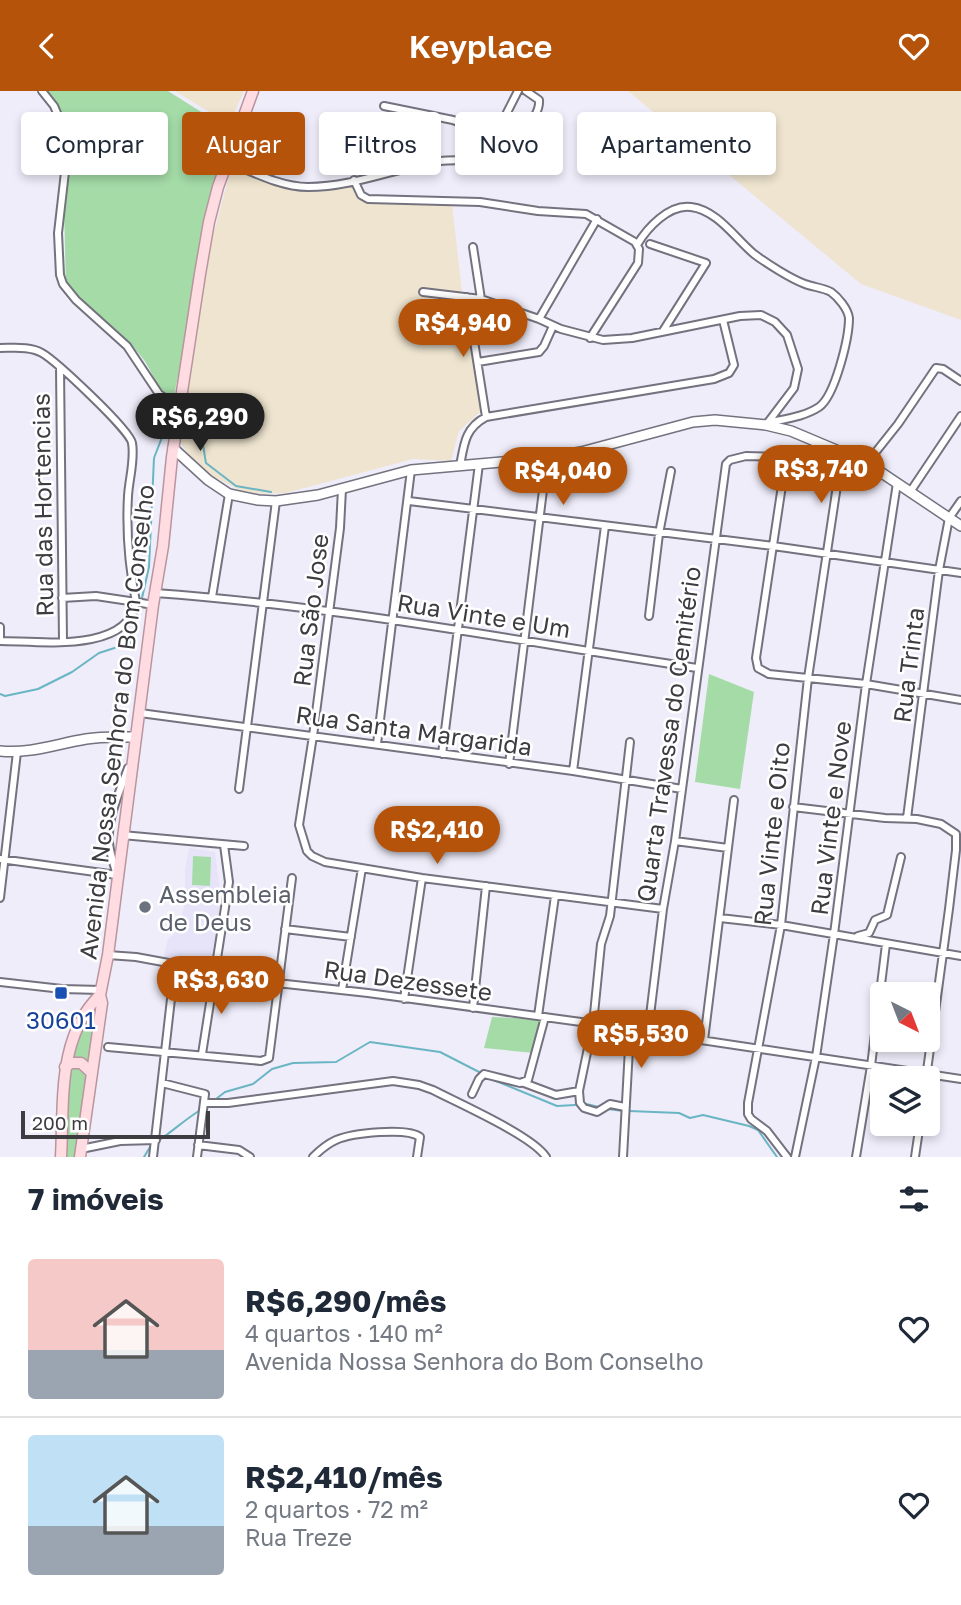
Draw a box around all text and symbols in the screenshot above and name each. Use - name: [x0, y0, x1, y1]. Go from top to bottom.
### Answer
- icon: back: [28, 27, 66, 65]
- text: Keyplace: [409, 27, 552, 65]
- icon: heart: [895, 27, 933, 65]
- chip: Comprar: [21, 112, 168, 175]
- chip: Alugar: [182, 112, 305, 175]
- chip: Filtros: [319, 112, 441, 175]
- chip: Novo: [455, 112, 563, 175]
- chip: Apartamento: [577, 112, 776, 175]
- pin: R$4,940: [398, 299, 528, 359]
- text: R$4,940: [414, 308, 512, 336]
- street label: Rua das Hortencias: [26, 393, 58, 617]
- pin: R$6,290: [135, 393, 265, 453]
- text: R$6,290: [152, 402, 248, 430]
- pin: R$3,740: [756, 445, 886, 505]
- pin: R$4,040: [498, 447, 628, 507]
- text: R$3,740: [774, 454, 868, 482]
- text: R$4,040: [514, 456, 612, 484]
- street label: Avenida Nossa Senhora do Bom Conselho: [72, 483, 160, 961]
- street label: Rua São Jose: [286, 532, 334, 688]
- street label: Quarta Travessa do Cemitério: [630, 564, 706, 904]
- street label: Rua Vinte e Um: [395, 587, 573, 643]
- street label: Rua Trinta: [887, 606, 929, 724]
- street label: Rua Santa Margarida: [294, 699, 534, 761]
- street label: Rua Vinte e Nove: [804, 719, 856, 917]
- street label: Rua Vinte e Oito: [747, 741, 795, 927]
- pin: R$2,410: [372, 807, 502, 866]
- text: R$2,410: [390, 815, 484, 843]
- place label: Assembleia de Deus: [159, 879, 292, 936]
- marker: Assembleia de Deus: [137, 899, 153, 915]
- street label: Rua Dezessete: [322, 954, 494, 1006]
- pin: R$3,630: [156, 957, 286, 1016]
- text: R$3,630: [173, 965, 269, 993]
- north arrow: [870, 982, 940, 1052]
- map controls: [870, 982, 940, 1136]
- marker: 30601: [53, 985, 69, 1001]
- place label: 30601: [26, 1005, 96, 1034]
- pin: R$5,530: [576, 1011, 706, 1070]
- text: R$5,530: [593, 1019, 689, 1047]
- button: layers: [870, 1066, 940, 1136]
- scale bar: [21, 1108, 210, 1140]
- text: 200 m: [32, 1111, 88, 1134]
- icon: filters: [895, 1180, 933, 1218]
- text: 7 imóveis: [28, 1181, 164, 1217]
- text: R$6,290/mês: [245, 1283, 447, 1319]
- icon: home: [84, 1287, 168, 1371]
- icon: heart: [895, 1310, 933, 1348]
- text: 4 quartos · 140 m²: [245, 1319, 443, 1347]
- text: Avenida Nossa Senhora do Bom Conselho: [245, 1347, 703, 1375]
- text: R$2,410/mês: [245, 1459, 443, 1495]
- icon: home: [84, 1463, 168, 1547]
- icon: heart: [895, 1486, 933, 1524]
- text: 2 quartos · 72 m²: [245, 1495, 428, 1523]
- text: Rua Treze: [245, 1523, 352, 1551]

